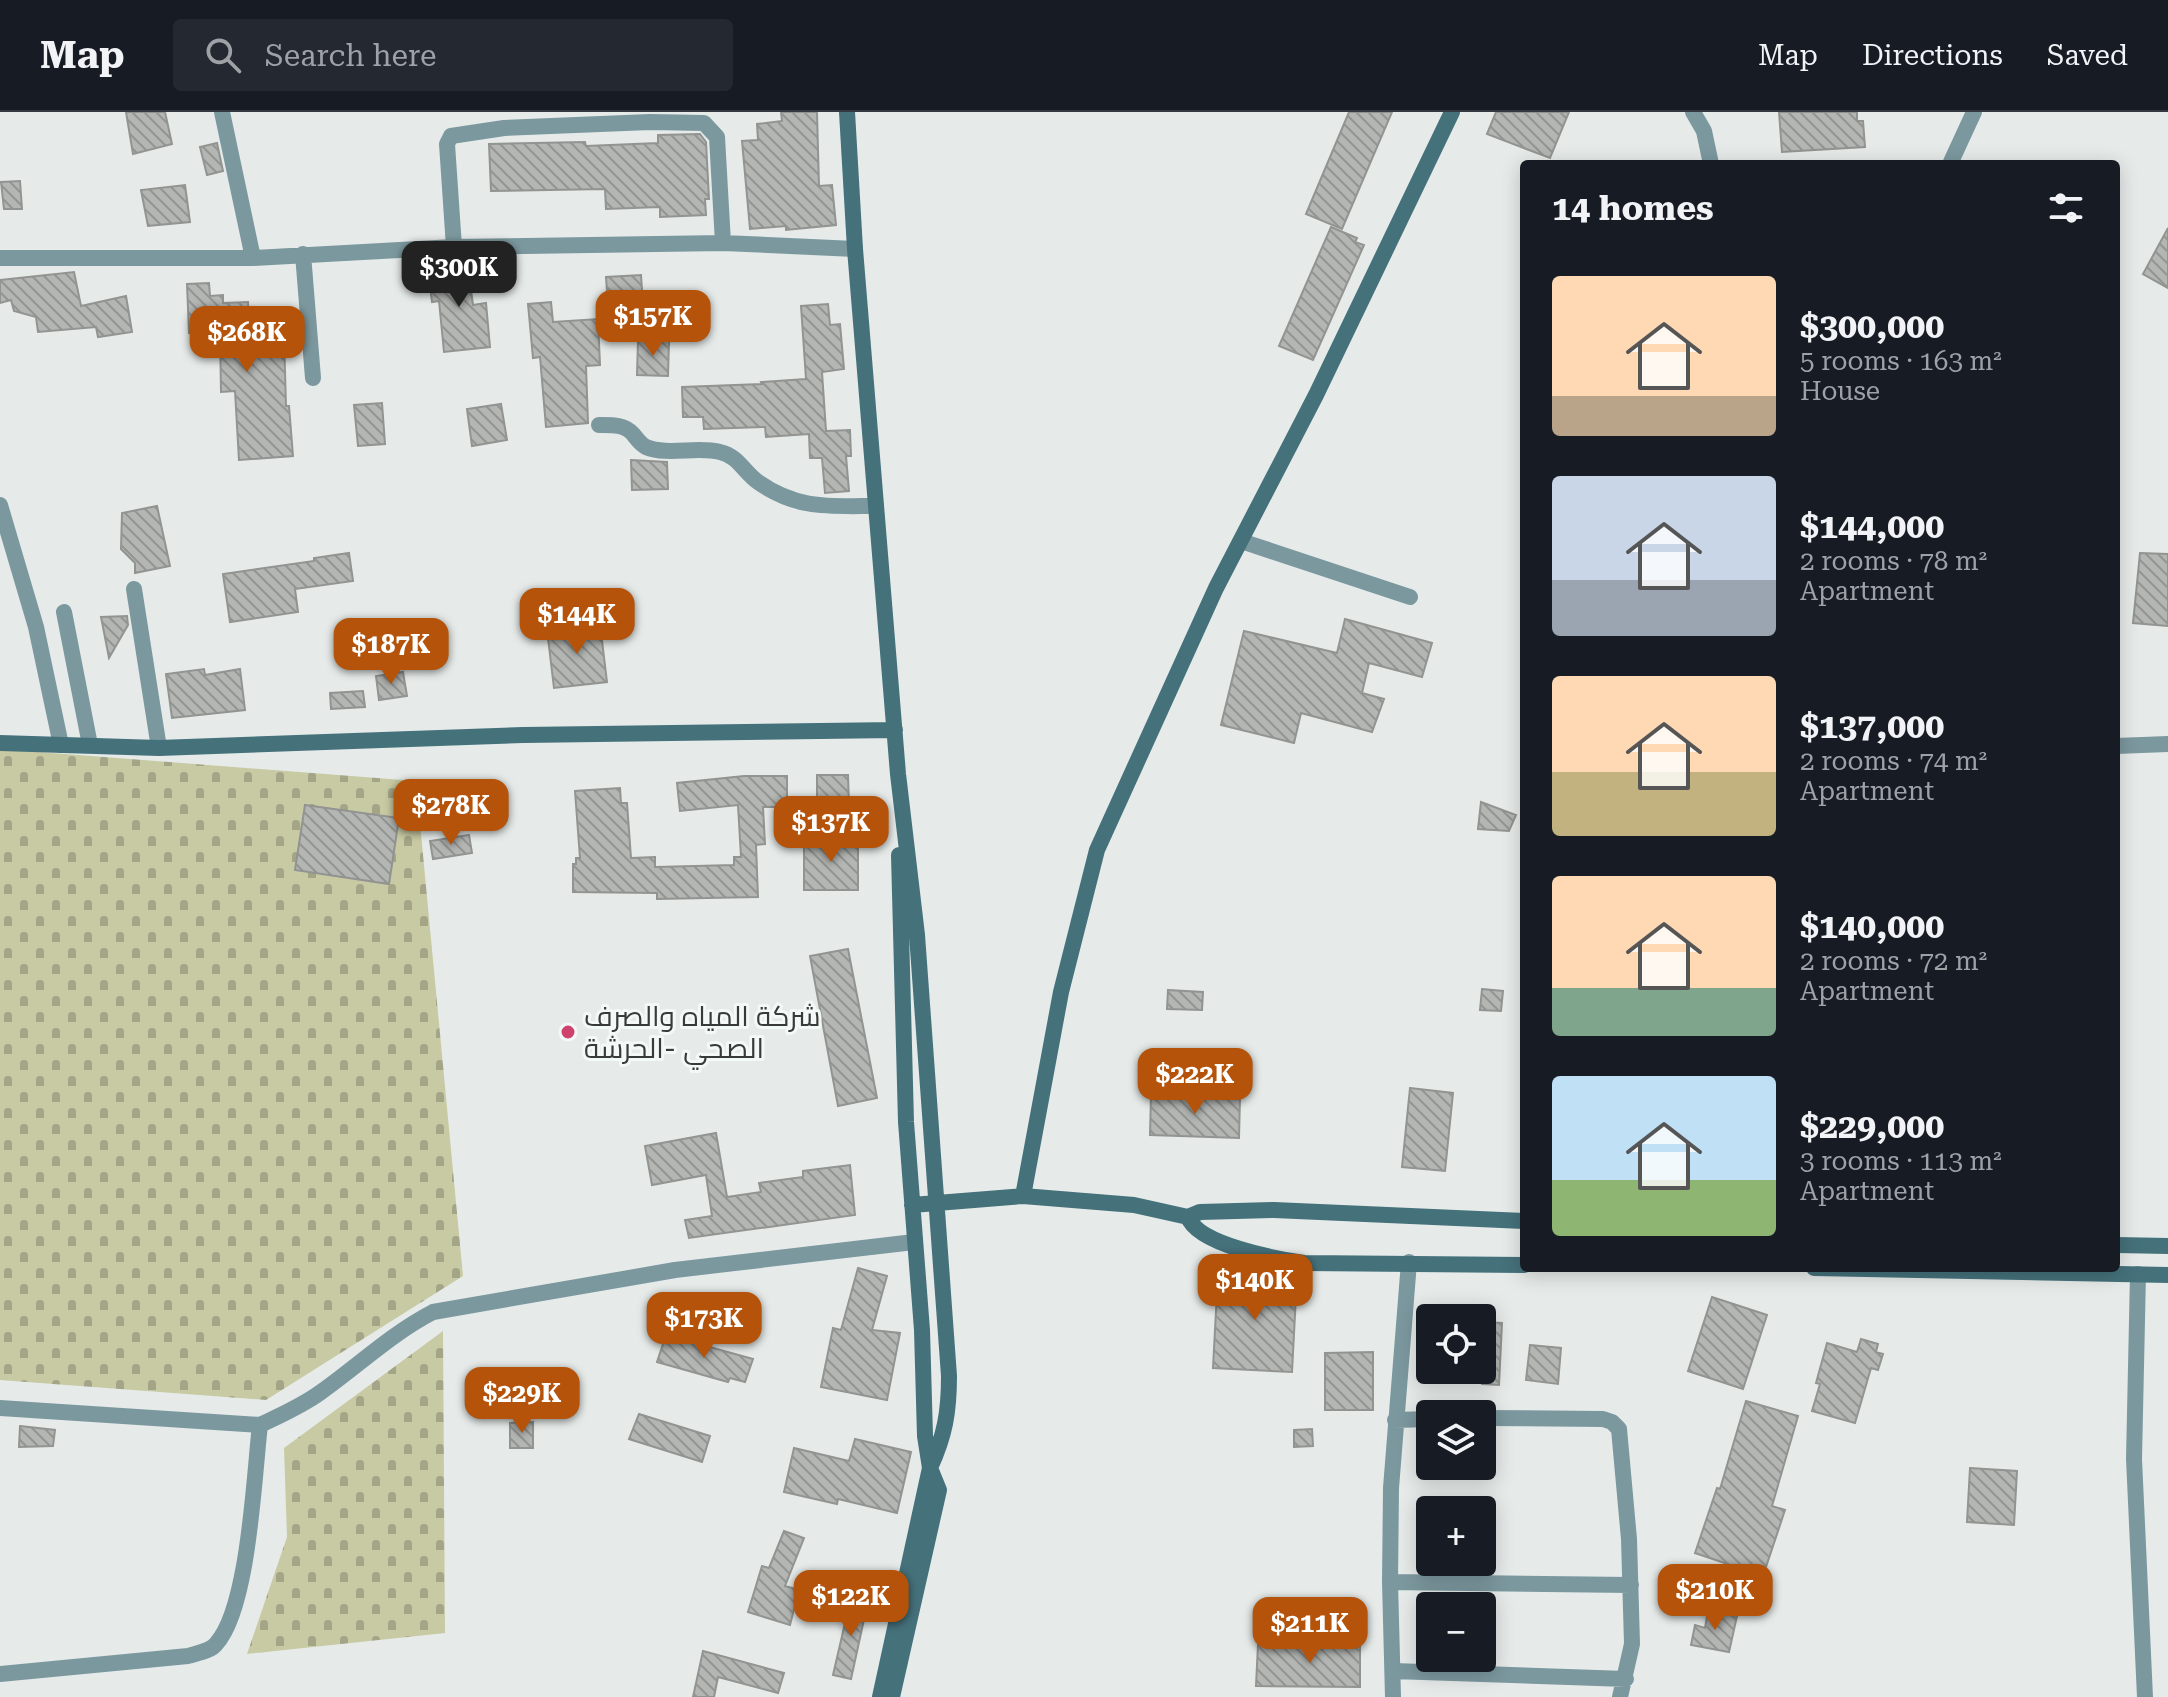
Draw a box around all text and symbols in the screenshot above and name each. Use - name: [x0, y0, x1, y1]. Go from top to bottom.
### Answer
- search box: [173, 19, 733, 91]
- text: Map: [40, 33, 125, 77]
- icon: search: [201, 33, 245, 77]
- text: Search here: [265, 38, 437, 73]
- text: Map: [1758, 39, 1818, 72]
- text: Directions: [1862, 39, 2003, 72]
- text: Saved: [2047, 39, 2128, 72]
- icon: filters: [2044, 186, 2088, 230]
- text: 14 homes: [1552, 188, 1714, 228]
- pin: $300K: [403, 241, 515, 309]
- text: $300K: [420, 252, 498, 282]
- pin: $157K: [597, 290, 709, 358]
- text: $157K: [614, 301, 692, 331]
- pin: $268K: [191, 306, 303, 374]
- text: $300,000: [1800, 306, 1944, 346]
- icon: home: [1616, 308, 1712, 404]
- text: $268K: [208, 317, 286, 347]
- text: 5 rooms · 163 m²: [1800, 346, 2002, 376]
- text: House: [1800, 376, 1880, 406]
- text: $144,000: [1800, 506, 1944, 546]
- icon: home: [1616, 508, 1712, 604]
- text: 2 rooms · 78 m²: [1800, 546, 1987, 576]
- text: Apartment: [1800, 576, 1934, 606]
- pin: $144K: [521, 588, 633, 656]
- text: $144K: [538, 599, 616, 629]
- pin: $187K: [335, 618, 447, 686]
- text: $187K: [352, 629, 430, 659]
- text: $137,000: [1800, 706, 1944, 746]
- icon: home: [1616, 708, 1712, 804]
- text: 2 rooms · 74 m²: [1800, 746, 1987, 776]
- text: Apartment: [1800, 776, 1934, 806]
- pin: $278K: [395, 779, 507, 847]
- text: $278K: [412, 790, 490, 820]
- pin: $137K: [775, 796, 887, 864]
- text: $137K: [792, 807, 870, 837]
- text: $140,000: [1800, 906, 1944, 946]
- icon: home: [1616, 908, 1712, 1004]
- text: 2 rooms · 72 m²: [1800, 946, 1987, 976]
- text: Apartment: [1800, 976, 1934, 1006]
- place label: شركة المياه والصرف الصحي -الحرشة: [584, 1000, 821, 1070]
- marker: شركة المياه والصرف الصحي -الحرشة: [559, 1023, 577, 1041]
- pin: $222K: [1139, 1048, 1251, 1116]
- text: $222K: [1156, 1059, 1234, 1089]
- text: $229,000: [1800, 1106, 1944, 1146]
- icon: home: [1616, 1108, 1712, 1204]
- text: 3 rooms · 113 m²: [1800, 1146, 2002, 1176]
- text: Apartment: [1800, 1176, 1934, 1206]
- pin: $140K: [1199, 1254, 1311, 1322]
- text: $140K: [1216, 1265, 1294, 1295]
- pin: $173K: [648, 1292, 760, 1360]
- text: $173K: [665, 1303, 743, 1333]
- map controls: [1416, 1304, 1496, 1672]
- button: locate: [1416, 1304, 1496, 1384]
- pin: $229K: [466, 1367, 578, 1435]
- text: $229K: [483, 1378, 561, 1408]
- button: layers: [1416, 1400, 1496, 1480]
- button: +: [1416, 1496, 1496, 1576]
- pin: $210K: [1659, 1564, 1771, 1632]
- pin: $122K: [795, 1570, 907, 1638]
- text: $210K: [1676, 1575, 1754, 1605]
- text: $122K: [812, 1581, 890, 1611]
- button: −: [1416, 1592, 1496, 1672]
- pin: $211K: [1254, 1597, 1366, 1665]
- text: $211K: [1271, 1608, 1349, 1638]

